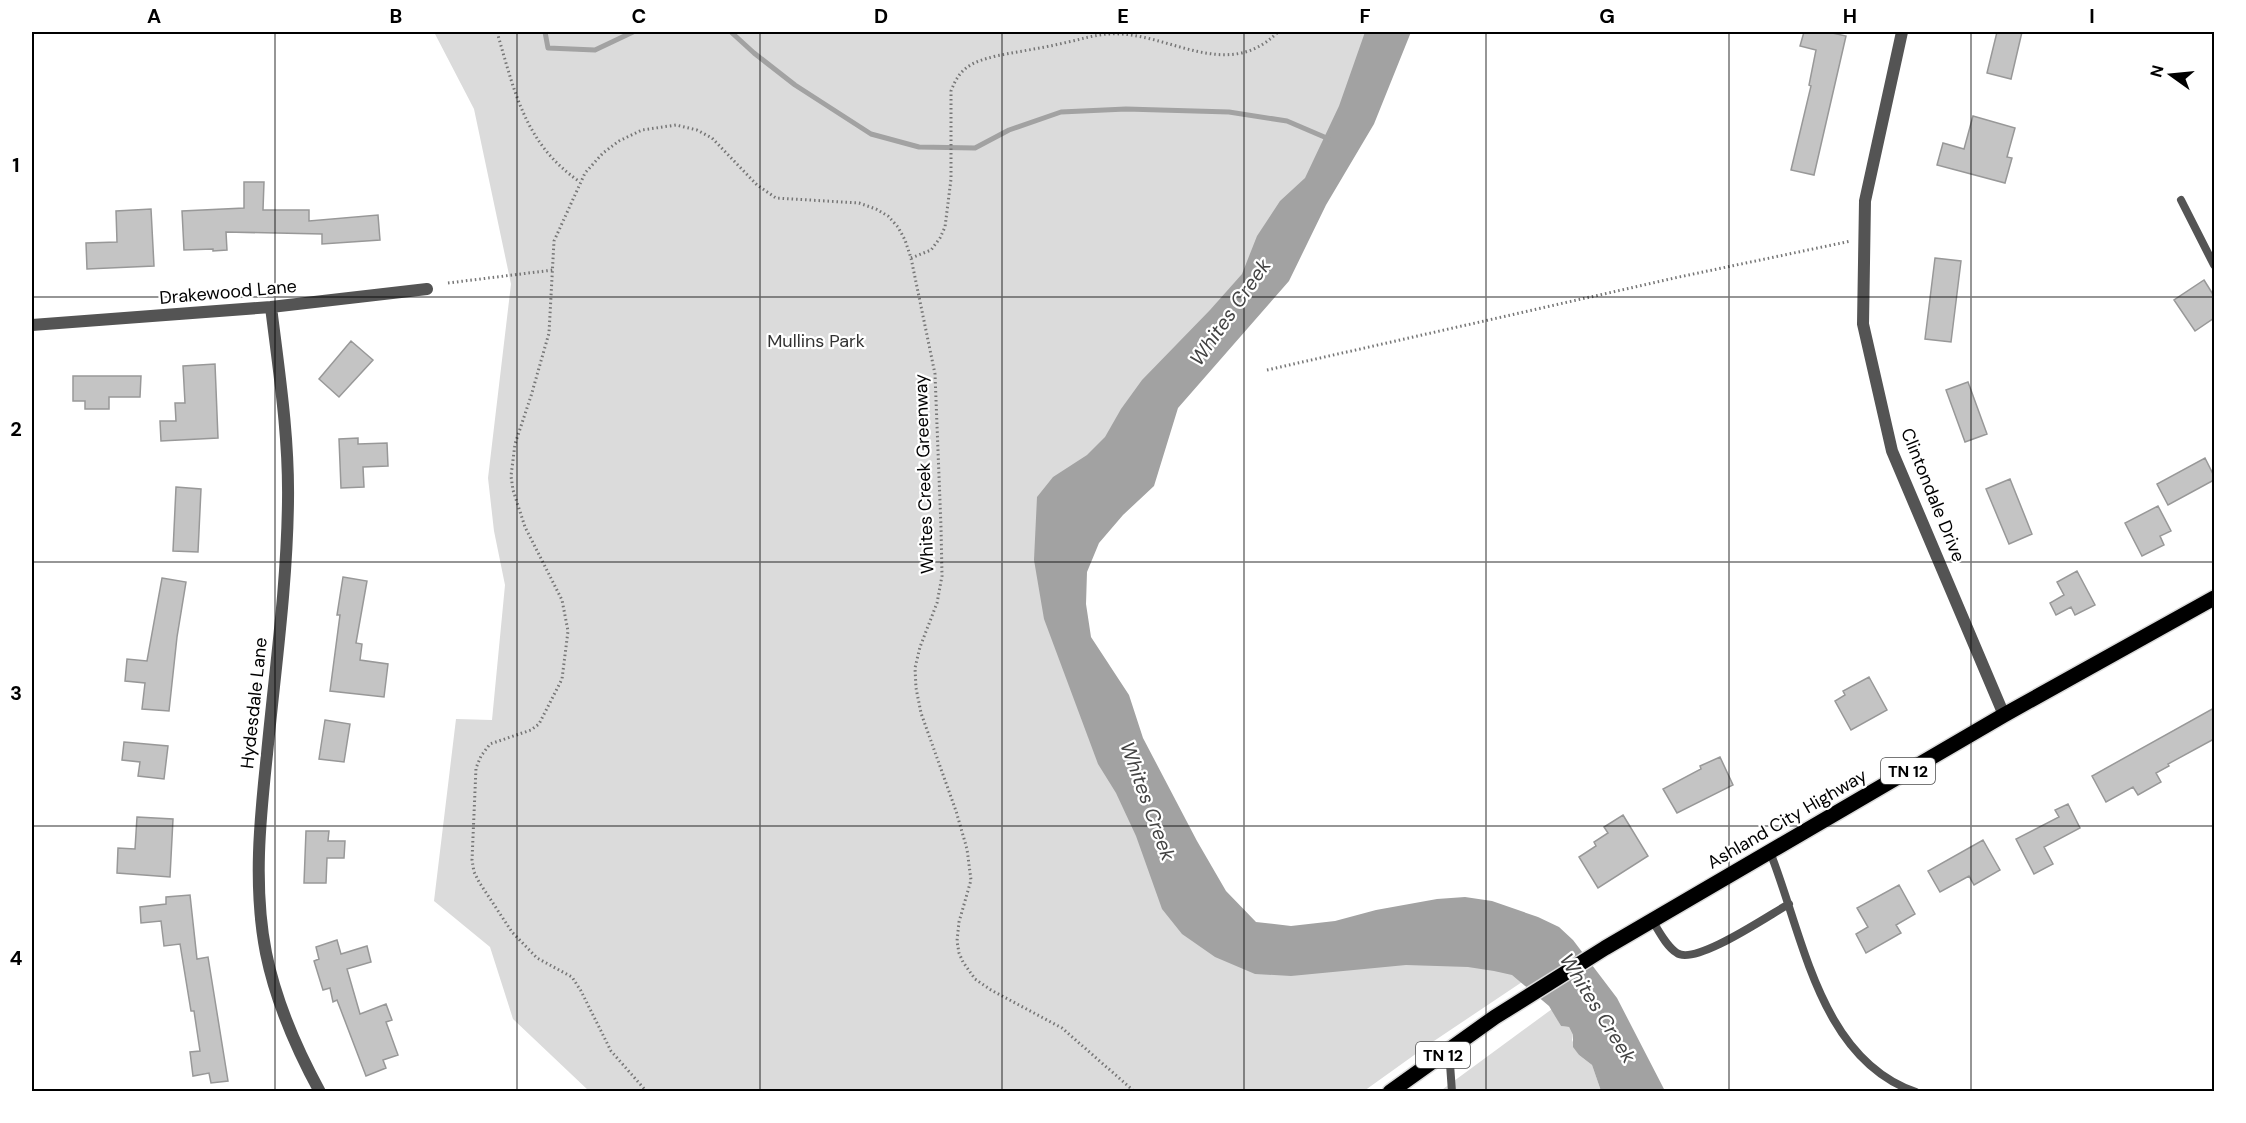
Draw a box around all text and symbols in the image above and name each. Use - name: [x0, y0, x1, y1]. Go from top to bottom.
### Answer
- text: A: [147, 3, 161, 29]
- text: B: [390, 3, 402, 29]
- text: C: [632, 3, 646, 29]
- text: D: [874, 3, 888, 29]
- text: E: [1117, 3, 1129, 29]
- text: F: [1359, 3, 1371, 29]
- text: G: [1599, 3, 1615, 29]
- text: H: [1843, 3, 1857, 29]
- text: I: [2089, 3, 2095, 29]
- north arrow: [2141, 45, 2201, 105]
- text: N: [2145, 63, 2169, 80]
- text: 1: [12, 152, 20, 178]
- water label: Whites Creek: [1184, 253, 1277, 371]
- street label: Drakewood Lane: [158, 274, 298, 310]
- park label: Mullins Park: [767, 329, 865, 353]
- street label: Whites Creek Greenway: [909, 374, 939, 574]
- text: 2: [10, 416, 22, 442]
- street label: Clintondale Drive: [1895, 425, 1971, 565]
- street label: Hydesdale Lane: [235, 636, 273, 770]
- text: 3: [10, 680, 22, 706]
- water label: Whites Creek: [1114, 738, 1182, 865]
- road number: TN 12: [1881, 758, 1935, 784]
- street label: Ashland City Highway: [1703, 763, 1871, 875]
- text: 4: [10, 945, 23, 971]
- water label: Whites Creek: [1554, 948, 1642, 1068]
- road number: TN 12: [1416, 1042, 1470, 1068]

